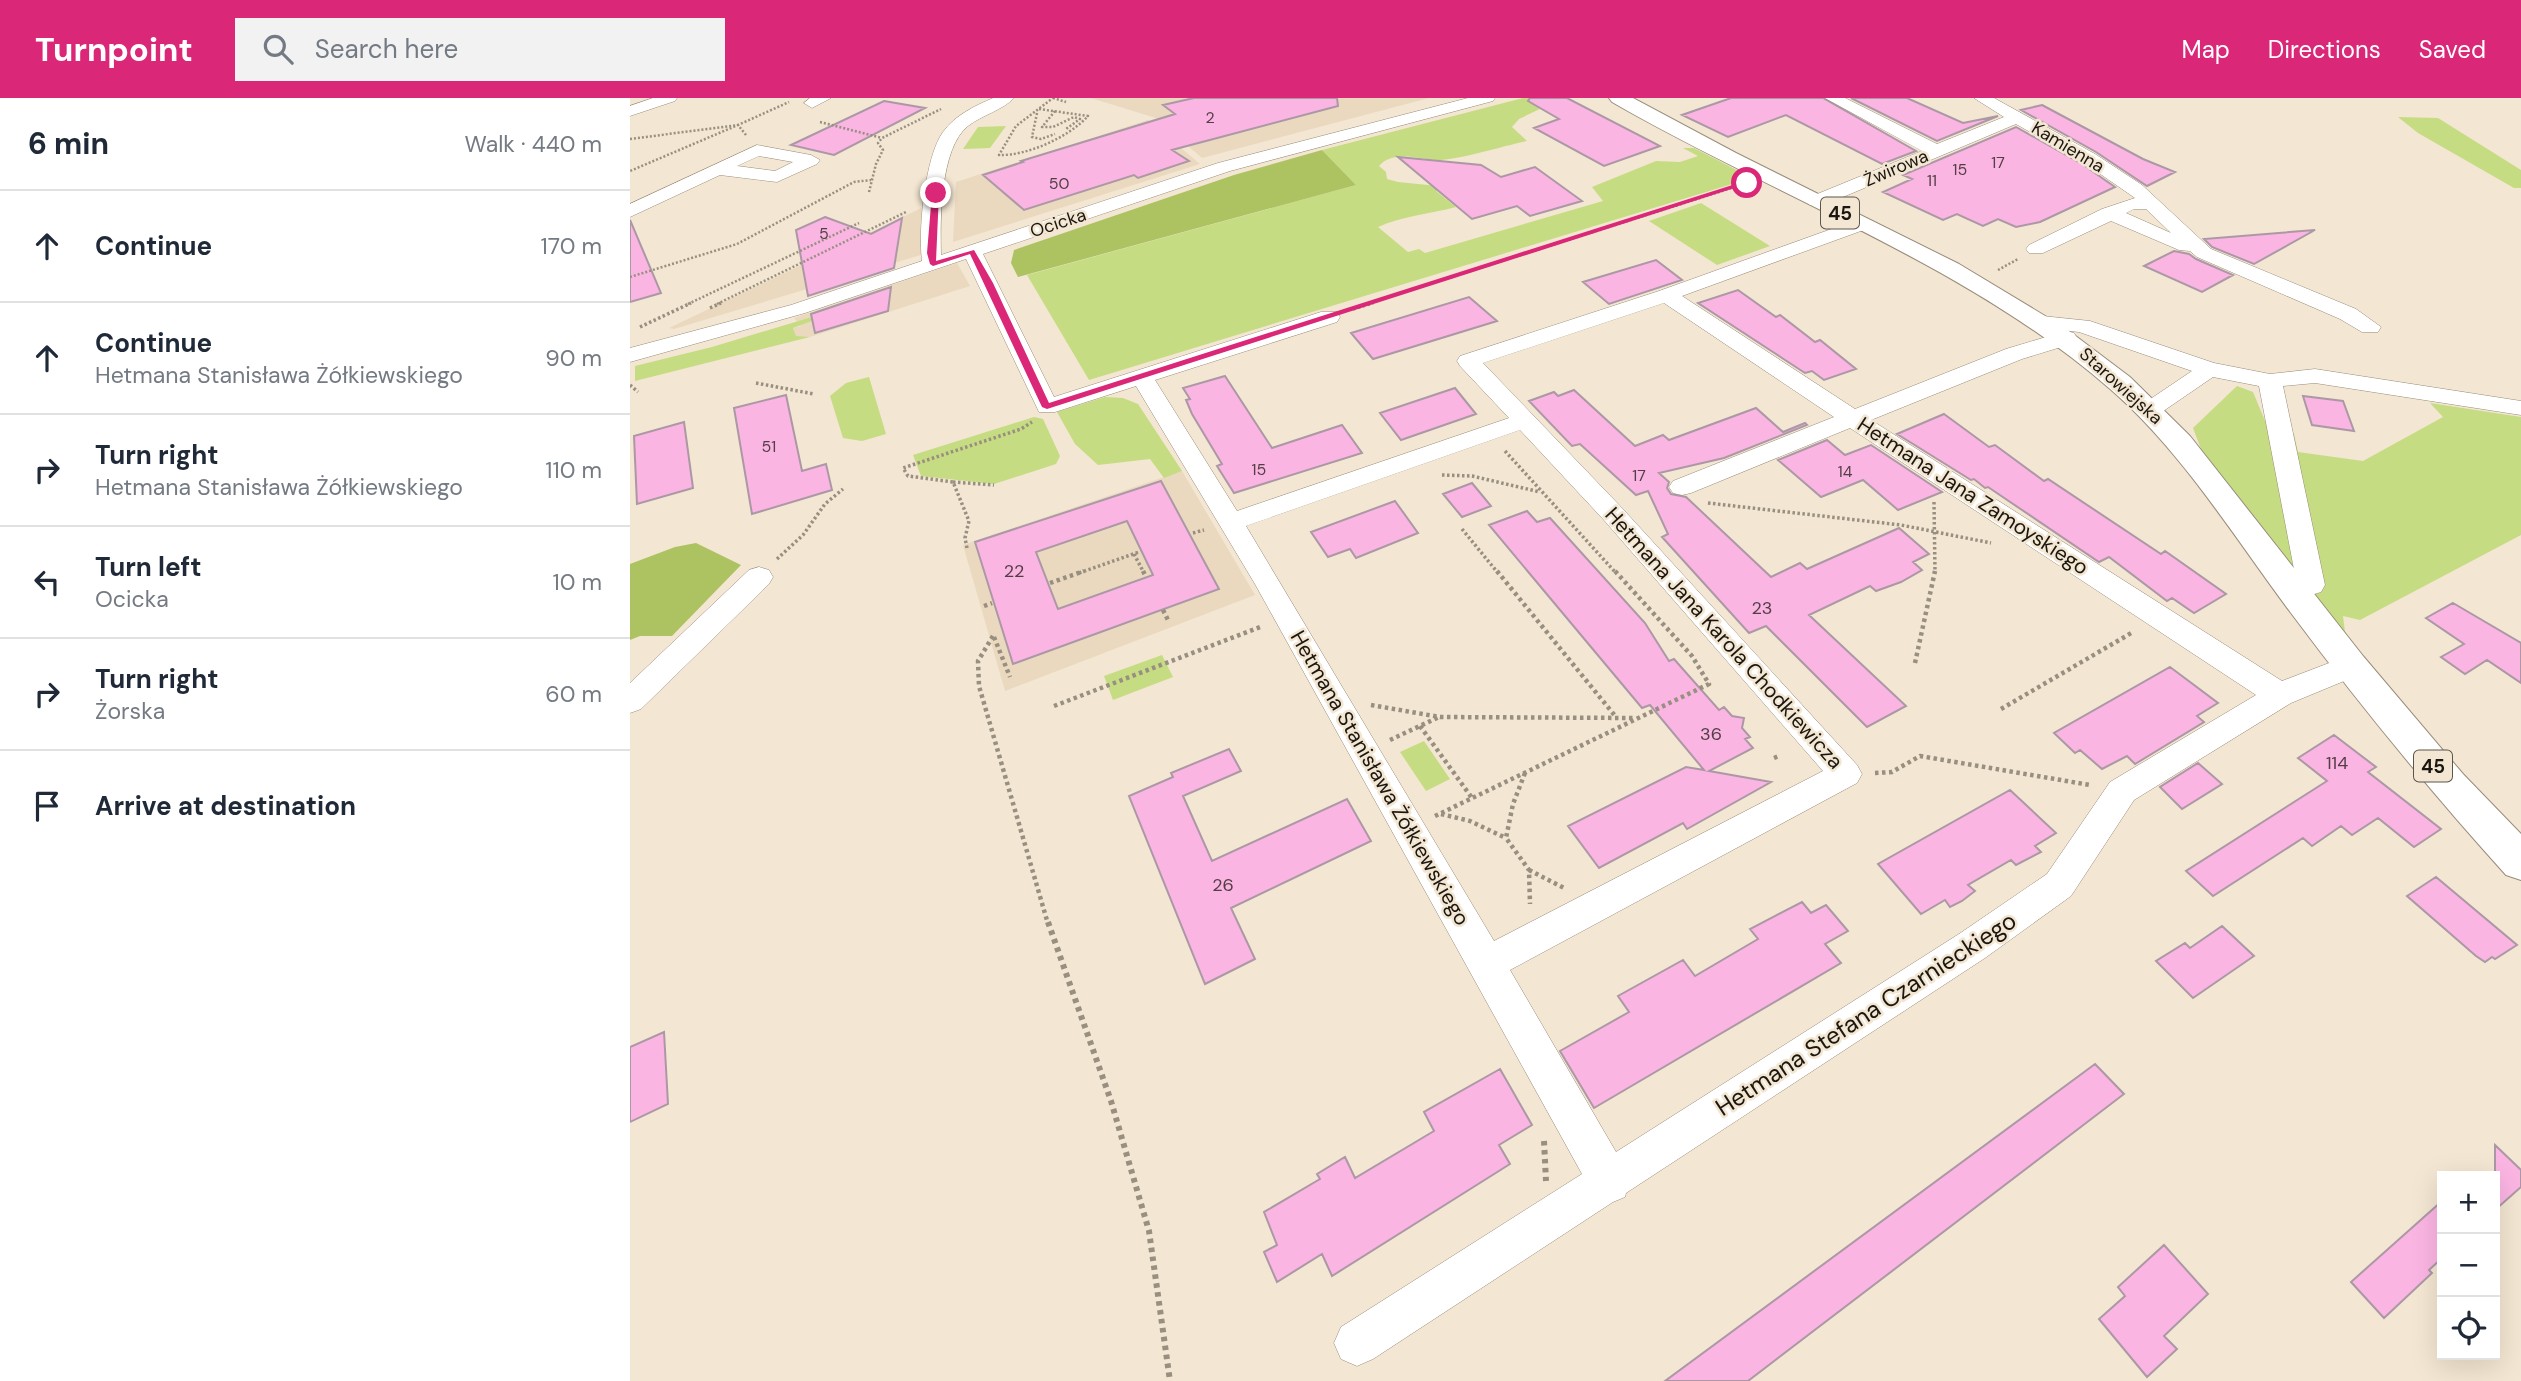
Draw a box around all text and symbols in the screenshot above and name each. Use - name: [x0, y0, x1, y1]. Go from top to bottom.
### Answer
- search box: [235, 18, 725, 81]
- text: Turnpoint: [35, 28, 193, 71]
- icon: search: [259, 30, 297, 68]
- text: Search here: [315, 32, 458, 66]
- text: Map: [2182, 34, 2230, 65]
- text: Directions: [2268, 34, 2381, 65]
- text: Saved: [2419, 34, 2486, 65]
- house number: 2: [1205, 107, 1215, 128]
- street label: Kamienna: [2027, 116, 2109, 178]
- text: 6 min: [28, 124, 109, 163]
- text: Walk · 440 m: [465, 129, 602, 159]
- street label: Żwirowa: [1860, 144, 1932, 192]
- house number: 17: [1991, 152, 2005, 173]
- house number: 15: [1953, 159, 1967, 180]
- route start: [1731, 167, 1762, 198]
- house number: 11: [1927, 170, 1937, 191]
- house number: 50: [1049, 173, 1069, 194]
- route end: [920, 177, 951, 208]
- road number: 45: [1821, 197, 1859, 228]
- street label: Ocicka: [1027, 203, 1089, 243]
- house number: 5: [819, 223, 829, 244]
- icon: ahead: [28, 227, 66, 265]
- text: Continue: [95, 229, 212, 263]
- text: 170 m: [541, 231, 602, 261]
- text: Continue: [95, 326, 212, 360]
- icon: ahead: [28, 339, 66, 377]
- street label: Starowiejska: [2074, 342, 2168, 430]
- text: 90 m: [545, 343, 602, 373]
- text: Hetmana Stanisława Żółkiewskiego: [95, 360, 463, 390]
- street label: Hetmana Jana Zamoyskiego: [1852, 411, 2094, 581]
- house number: 51: [762, 436, 776, 457]
- text: Turn right: [95, 438, 219, 472]
- icon: right: [28, 451, 66, 489]
- text: 110 m: [545, 455, 602, 485]
- house number: 15: [1252, 459, 1266, 480]
- house number: 14: [1838, 461, 1853, 482]
- house number: 17: [1632, 465, 1646, 486]
- text: Hetmana Stanisława Żółkiewskiego: [95, 472, 463, 502]
- street label: Hetmana Jana Karola Chodkiewicza: [1599, 501, 1849, 775]
- text: Turn left: [95, 550, 202, 584]
- house number: 22: [1004, 559, 1024, 583]
- icon: left: [28, 563, 66, 601]
- text: 10 m: [552, 567, 602, 597]
- text: Ocicka: [95, 584, 169, 614]
- house number: 23: [1751, 596, 1773, 620]
- street label: Hetmana Stanisława Żółkiewskiego: [1284, 626, 1476, 930]
- text: Turn right: [95, 662, 219, 696]
- icon: right: [28, 675, 66, 713]
- text: 60 m: [545, 679, 602, 709]
- text: Żorska: [95, 696, 165, 726]
- house number: 36: [1700, 722, 1722, 746]
- road number: 45: [2414, 750, 2452, 782]
- house number: 114: [2326, 751, 2348, 775]
- icon: arrive: [28, 787, 66, 825]
- text: Arrive at destination: [95, 789, 356, 823]
- house number: 26: [1212, 873, 1234, 897]
- street label: Hetmana Stefana Czarnieckiego: [1709, 905, 2022, 1123]
- map controls: [2437, 1171, 2500, 1360]
- button: +: [2437, 1171, 2500, 1234]
- button: −: [2437, 1234, 2500, 1297]
- button: locate: [2437, 1297, 2500, 1360]

